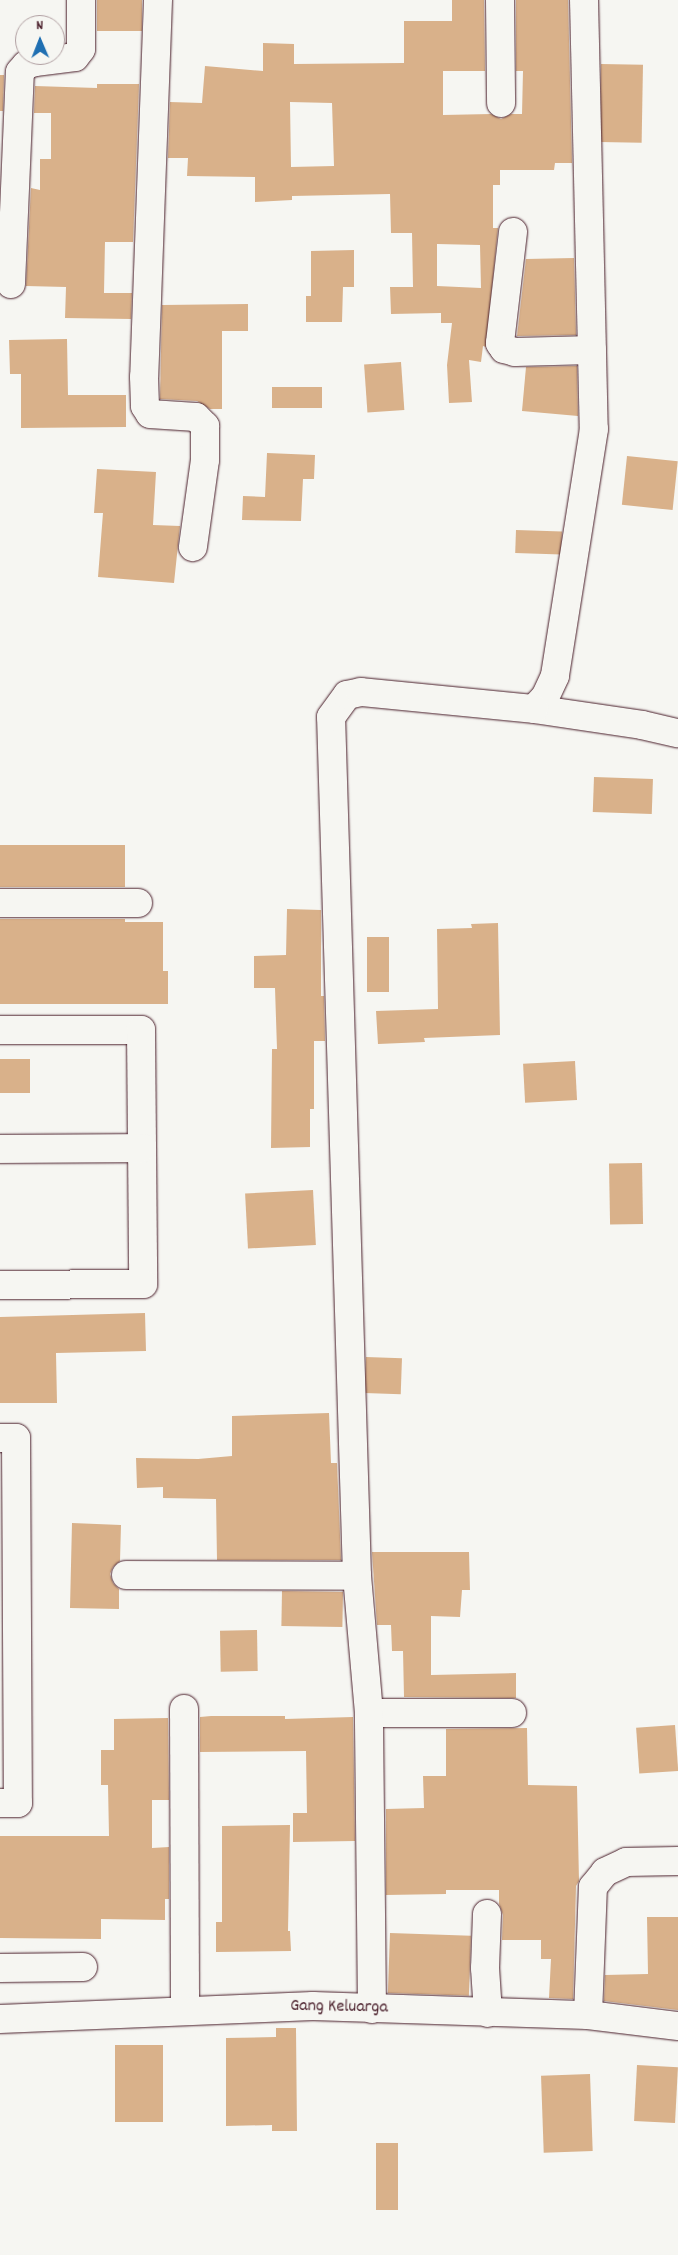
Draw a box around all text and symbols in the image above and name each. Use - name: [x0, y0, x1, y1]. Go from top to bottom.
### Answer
- north arrow: [15, 15, 65, 65]
- text: N: [36, 16, 43, 36]
- street label: Gang Keluarga: [290, 1996, 388, 2020]

